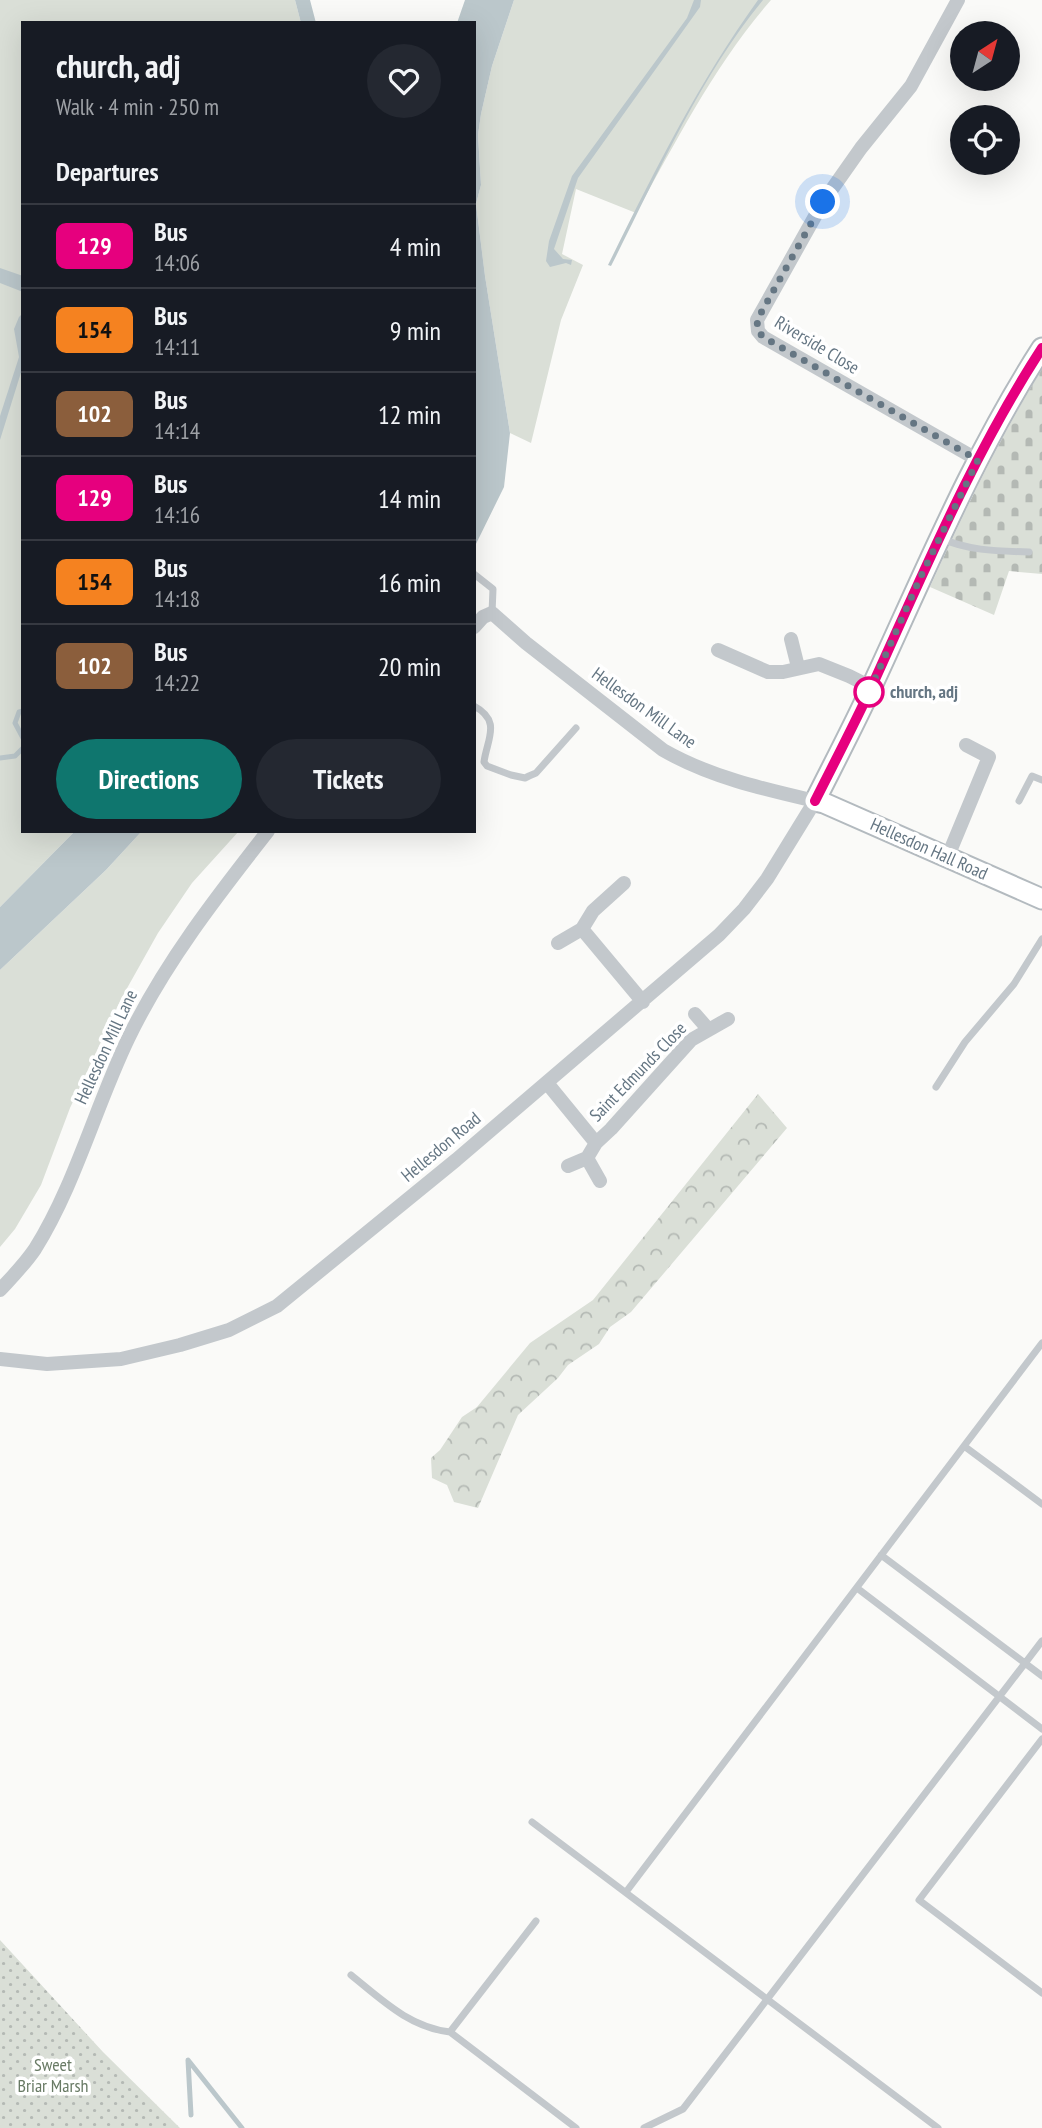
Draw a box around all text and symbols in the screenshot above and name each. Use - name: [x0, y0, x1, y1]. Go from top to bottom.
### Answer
- north arrow: [950, 21, 1020, 91]
- map controls: [950, 21, 1020, 175]
- text: church, adj: [56, 44, 181, 87]
- button: heart: [367, 44, 441, 118]
- text: Walk · 4 min · 250 m: [56, 92, 219, 121]
- button: locate: [950, 105, 1020, 175]
- text: Departures: [56, 155, 159, 188]
- your location: [805, 184, 840, 219]
- text: Bus: [154, 215, 187, 248]
- text: 129: [77, 230, 112, 261]
- text: 4 min: [390, 230, 441, 263]
- text: 14:06: [154, 248, 200, 277]
- text: Bus: [154, 299, 187, 332]
- street label: Riverside Close: [771, 310, 864, 379]
- text: 154: [77, 314, 112, 345]
- text: 9 min: [390, 314, 441, 347]
- text: 14:11: [154, 332, 200, 361]
- text: Bus: [154, 383, 187, 416]
- text: 102: [77, 398, 112, 429]
- text: 12 min: [378, 398, 441, 431]
- text: 14:14: [154, 416, 200, 445]
- text: Bus: [154, 467, 187, 500]
- text: 129: [77, 482, 112, 513]
- text: 14 min: [378, 482, 441, 515]
- text: 14:16: [154, 500, 200, 529]
- text: Bus: [154, 551, 187, 584]
- text: 154: [77, 566, 112, 597]
- text: 16 min: [378, 566, 441, 599]
- text: 14:18: [154, 584, 200, 613]
- text: Bus: [154, 635, 187, 668]
- text: 102: [77, 650, 112, 681]
- text: 20 min: [378, 650, 441, 683]
- street label: Hellesdon Mill Lane: [588, 662, 701, 753]
- text: 14:22: [154, 668, 200, 697]
- marker: church, adj: [854, 677, 884, 707]
- place label: church, adj: [890, 680, 958, 703]
- button: Directions: [56, 739, 242, 819]
- button: Tickets: [256, 739, 441, 819]
- street label: Hellesdon Hall Road: [867, 812, 991, 885]
- street label: Hellesdon Mill Lane: [69, 986, 142, 1108]
- street label: Saint Edmunds Close: [584, 1017, 691, 1126]
- street label: Hellesdon Road: [396, 1107, 485, 1187]
- park label: Sweet Briar Marsh: [18, 2053, 88, 2097]

